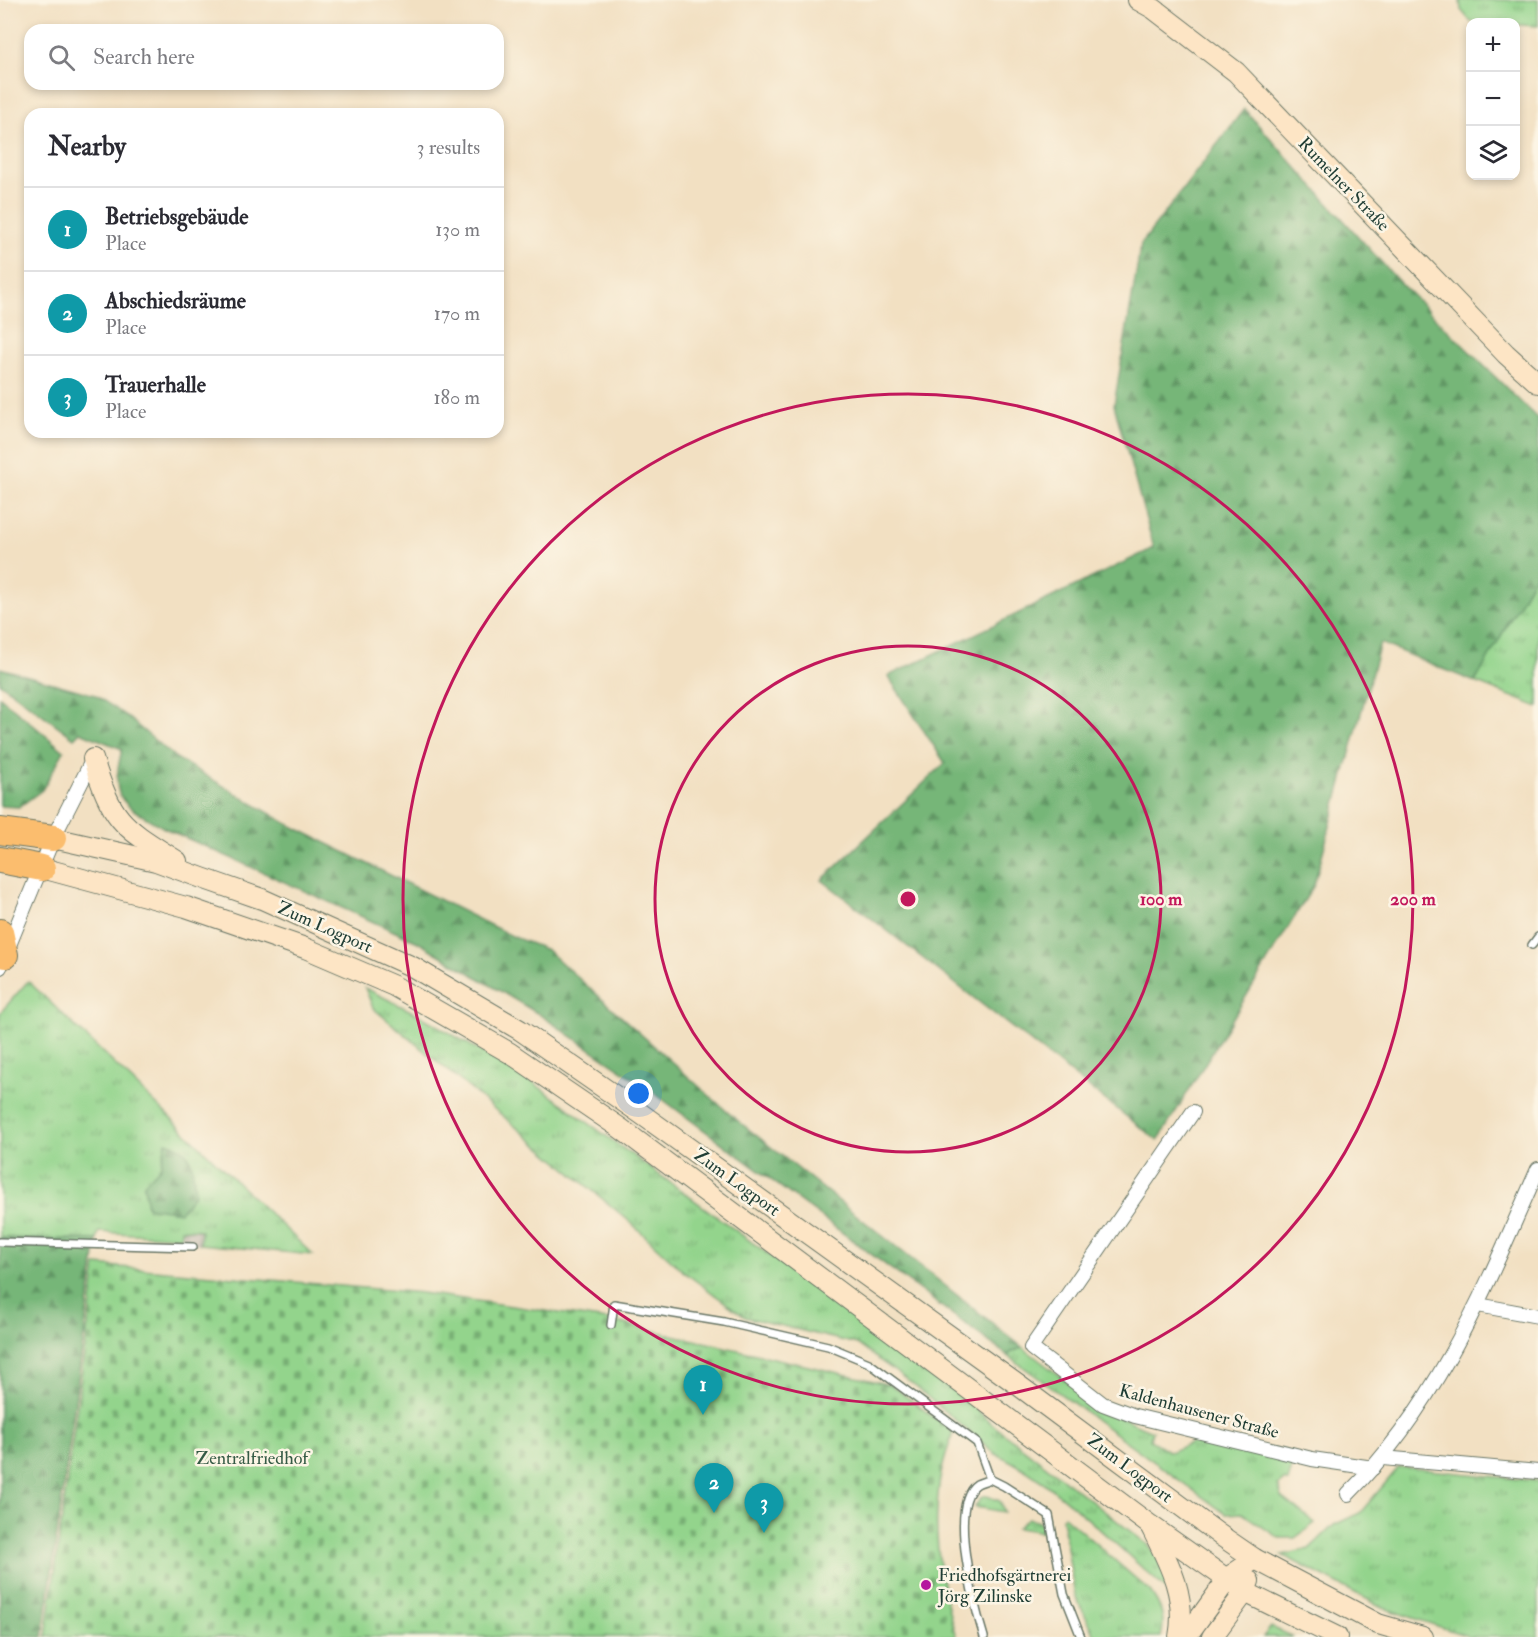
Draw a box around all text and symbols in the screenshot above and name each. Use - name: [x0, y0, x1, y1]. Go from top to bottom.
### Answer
- map controls: [1466, 18, 1520, 180]
- button: +: [1466, 18, 1520, 72]
- search box: [24, 24, 504, 90]
- icon: search: [45, 41, 78, 74]
- text: Search here: [93, 43, 195, 71]
- button: −: [1466, 72, 1520, 126]
- button: layers: [1466, 126, 1520, 180]
- text: Nearby: [48, 131, 126, 163]
- street label: Rumelner Straße: [1293, 132, 1395, 237]
- text: 3 results: [417, 135, 480, 160]
- text: Betriebsgebäude: [105, 203, 249, 231]
- text: 1: [64, 217, 71, 242]
- text: 130 m: [435, 217, 480, 242]
- text: Place: [105, 231, 146, 256]
- text: Abschiedsräume: [105, 287, 246, 315]
- text: 2: [62, 301, 73, 326]
- text: 170 m: [434, 301, 480, 326]
- text: Place: [105, 315, 146, 340]
- text: Trauerhalle: [105, 371, 206, 399]
- text: 3: [64, 385, 71, 410]
- text: 180 m: [433, 385, 480, 410]
- text: Place: [105, 399, 146, 424]
- text: 100 m: [1140, 888, 1183, 911]
- text: 200 m: [1390, 888, 1437, 911]
- centre of rings: [898, 889, 918, 909]
- street label: Zum Logport: [274, 896, 376, 959]
- your location: [624, 1079, 653, 1108]
- street label: Zum Logport: [689, 1143, 785, 1222]
- pin: 1: [684, 1366, 722, 1415]
- street label: Kaldenhausener Straße: [1116, 1379, 1282, 1444]
- street label: Zum Logport: [1082, 1429, 1177, 1508]
- park label: Zentralfriedhof: [196, 1447, 311, 1470]
- pin: 2: [694, 1464, 734, 1513]
- pin: 3: [744, 1484, 783, 1533]
- place label: Friedhofsgärtnerei Jörg Zilinske: [937, 1564, 1072, 1608]
- marker: Friedhofsgärtnerei Jörg Zilinske: [919, 1578, 933, 1592]

